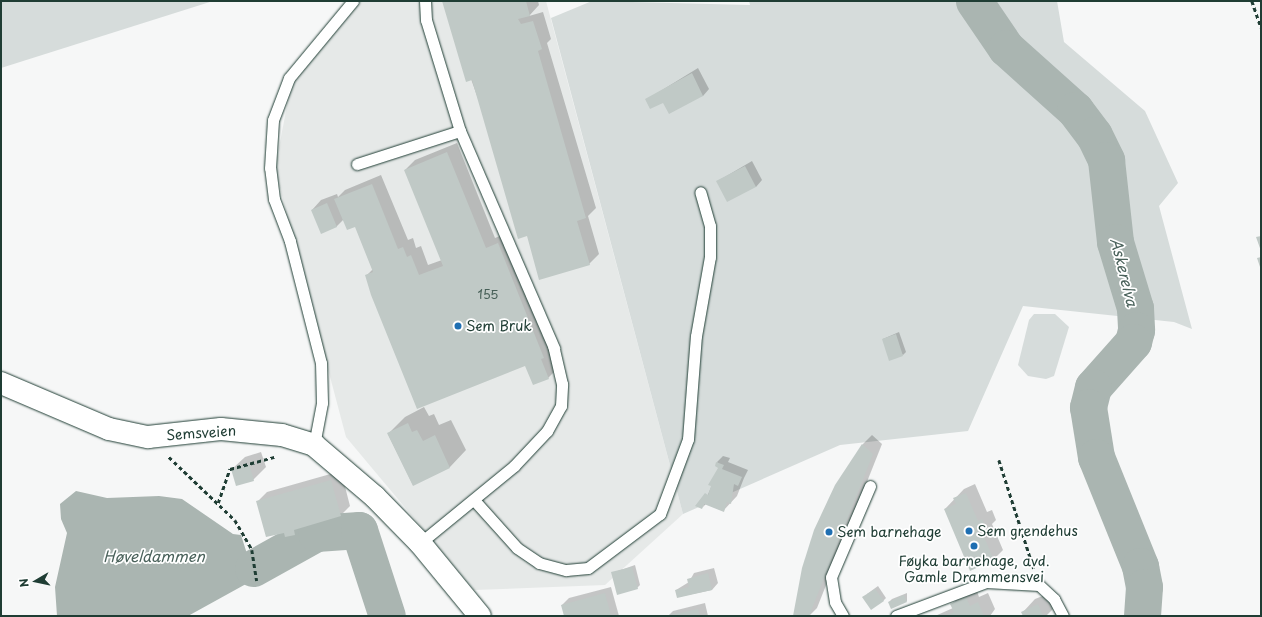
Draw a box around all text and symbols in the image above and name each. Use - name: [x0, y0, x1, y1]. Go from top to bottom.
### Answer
- water label: Askerelva: [1108, 236, 1142, 308]
- house number: 155: [478, 288, 498, 302]
- place label: Sem Bruk: [466, 318, 531, 334]
- marker: Sem Bruk: [453, 321, 463, 331]
- street label: Semsveien: [165, 422, 237, 444]
- place label: Sem grendehus: [977, 523, 1077, 539]
- place label: Sem barnehage: [837, 524, 942, 540]
- marker: Sem grendehus: [964, 526, 974, 536]
- marker: Sem barnehage: [824, 527, 834, 537]
- marker: Føyka barnehage, avd. Gamle Drammensvei: [969, 541, 979, 551]
- water label: Høveldammen: [103, 547, 205, 565]
- place label: Føyka barnehage, avd. Gamle Drammensvei: [897, 553, 1051, 586]
- north arrow: [16, 561, 56, 601]
- text: N: [15, 577, 33, 589]

